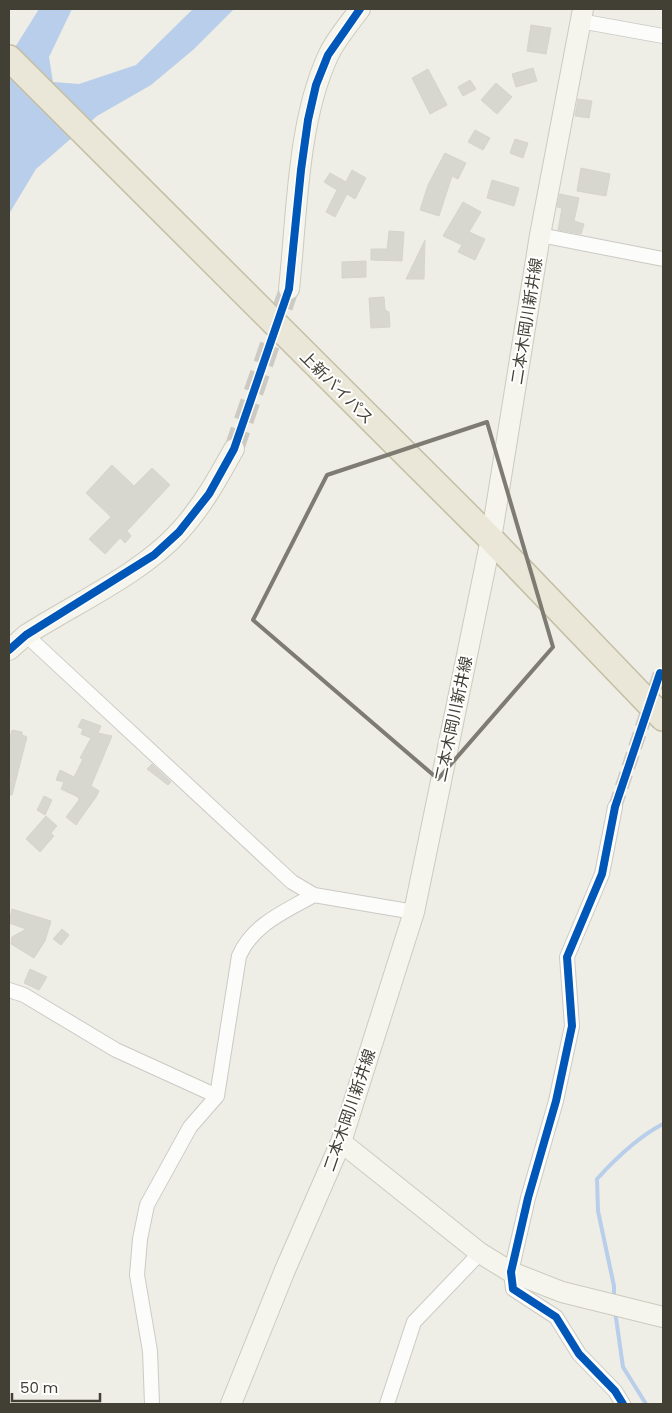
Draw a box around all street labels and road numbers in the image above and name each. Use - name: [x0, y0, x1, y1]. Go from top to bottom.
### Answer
- street label: 二本木岡川新井線: [505, 256, 548, 386]
- street label: 上新バイパス: [295, 345, 379, 429]
- street label: 二本木岡川新井線: [429, 654, 478, 784]
- street label: 二本木岡川新井線: [318, 1046, 381, 1174]

